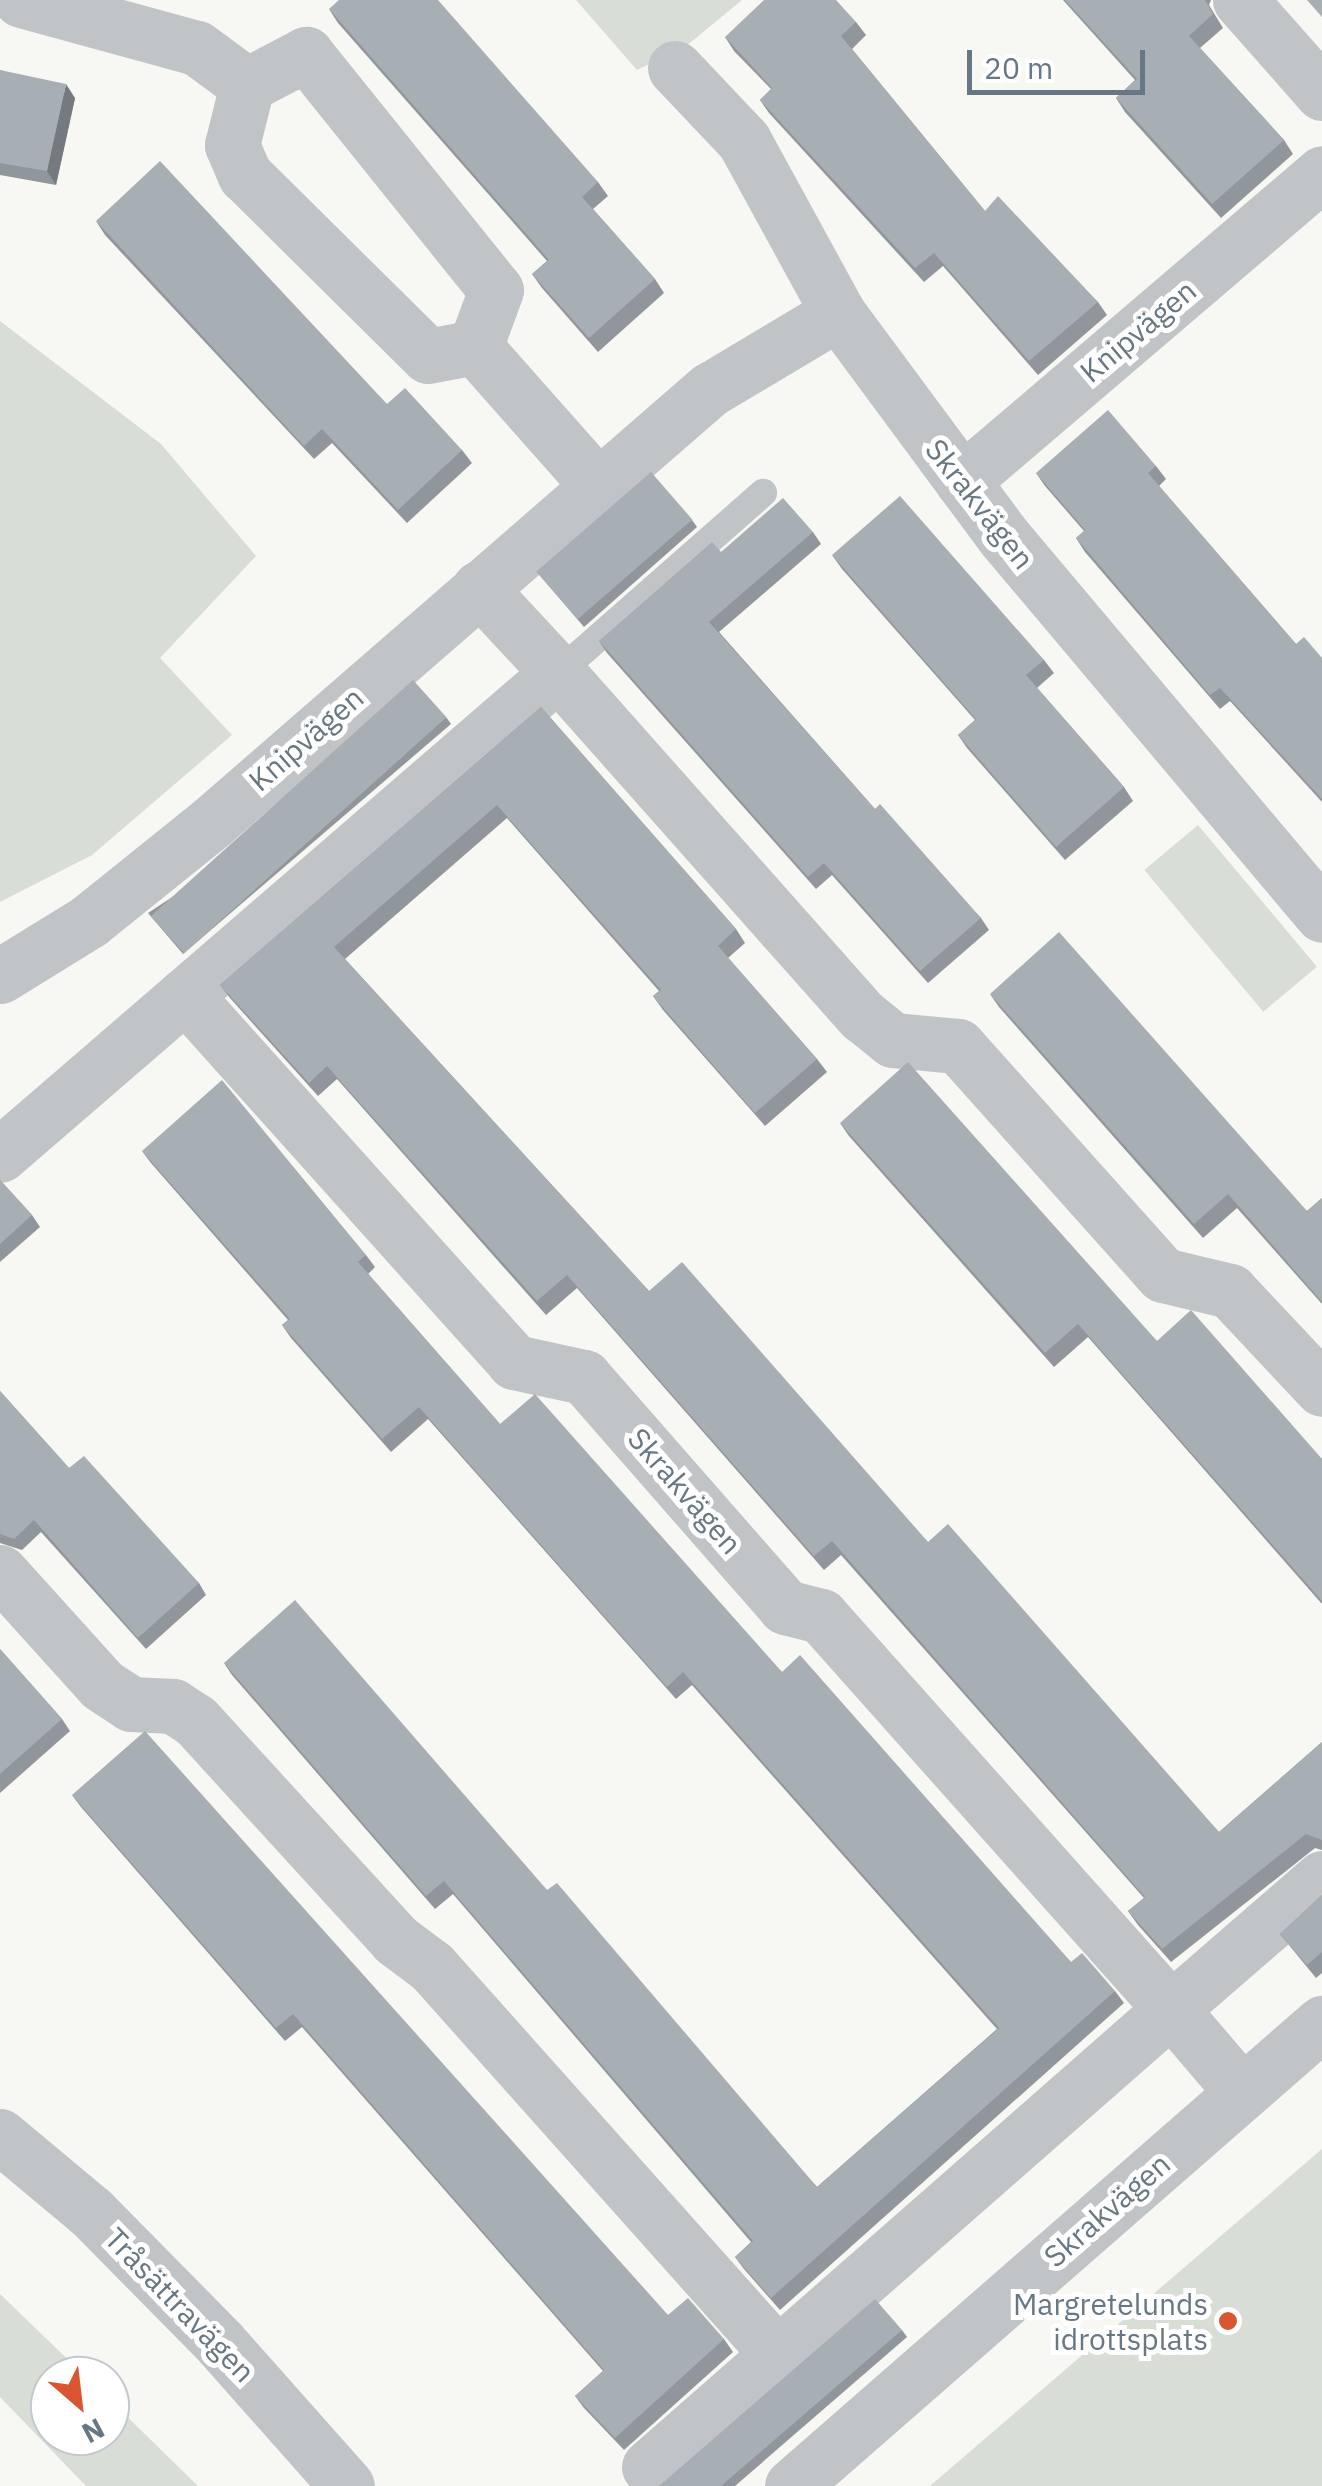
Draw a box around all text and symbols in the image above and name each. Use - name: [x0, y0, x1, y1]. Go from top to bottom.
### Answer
- scale bar: [972, 30, 1150, 92]
- text: 20 m: [984, 48, 1053, 87]
- street label: Knipvägen: [1073, 272, 1203, 390]
- street label: Skrakvägen: [918, 432, 1042, 576]
- street label: Knipvägen: [241, 679, 371, 799]
- street label: Skrakvägen: [621, 1421, 749, 1561]
- street label: Skrakvägen: [1037, 2146, 1177, 2274]
- street label: Tråsättravägen: [97, 2220, 263, 2390]
- place label: Margretelunds idrottsplats: [1013, 2286, 1208, 2356]
- marker: Margretelunds idrottsplats: [1217, 2310, 1239, 2332]
- north arrow: [30, 2356, 130, 2456]
- text: N: [76, 2410, 111, 2452]

